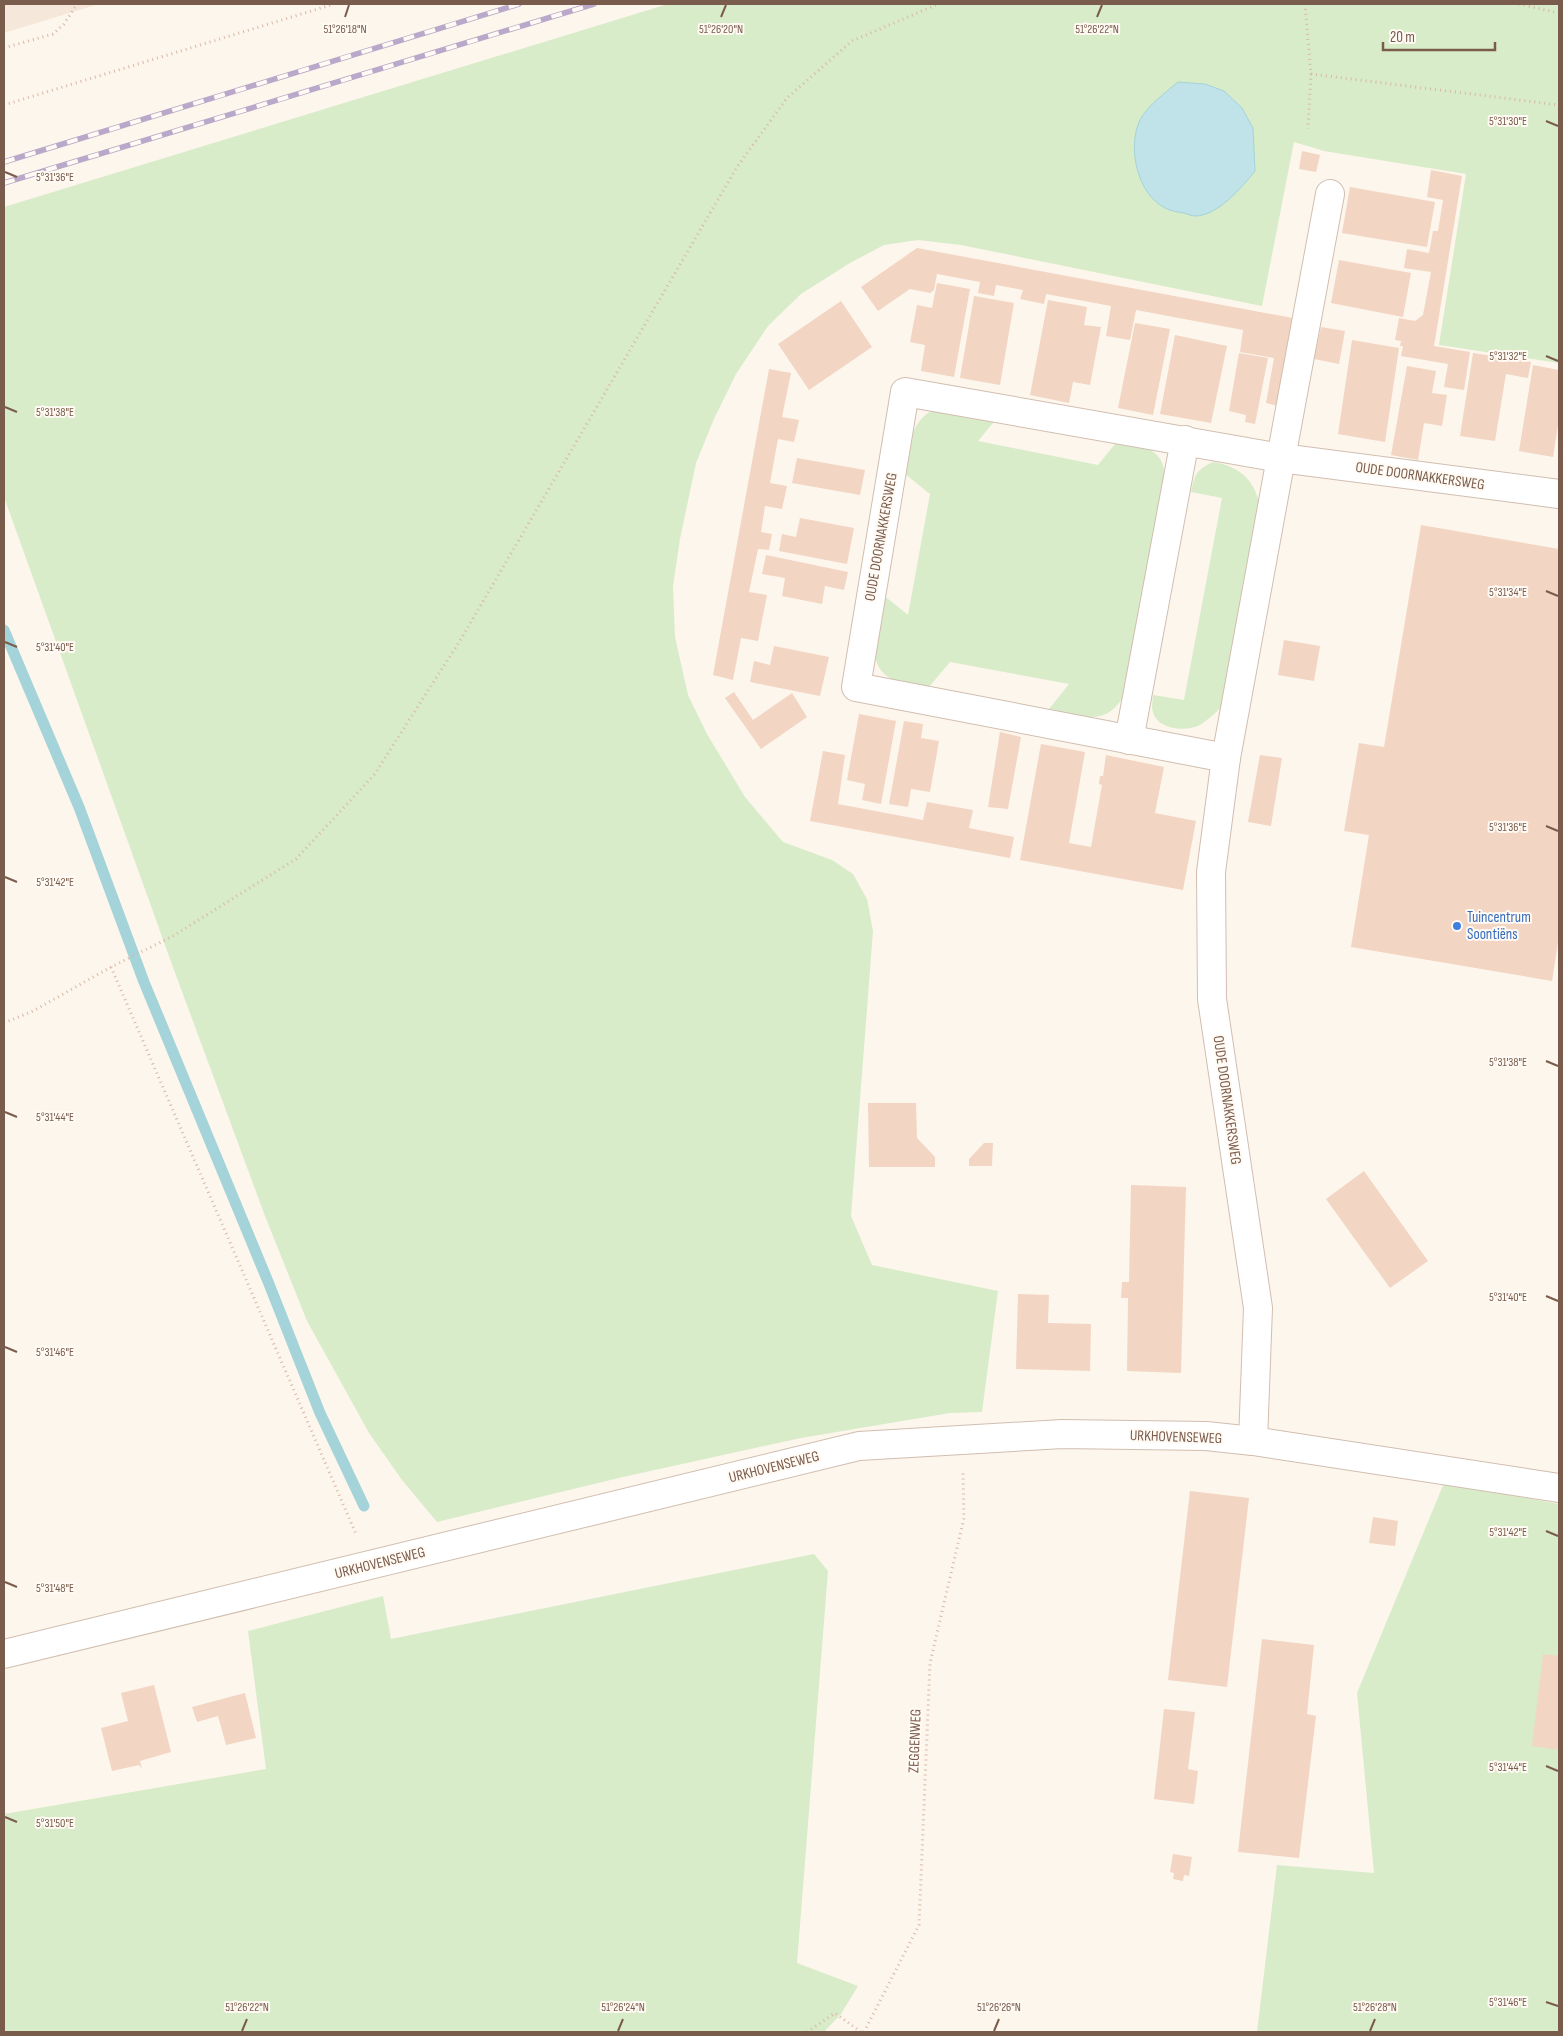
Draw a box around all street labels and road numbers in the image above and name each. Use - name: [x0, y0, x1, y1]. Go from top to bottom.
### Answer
- street label: OUDE DOORNAKKERSWEG: [1354, 458, 1486, 494]
- street label: OUDE DOORNAKKERSWEG: [860, 471, 902, 603]
- street label: OUDE DOORNAKKERSWEG: [1209, 1034, 1245, 1166]
- street label: URKHOVENSEWEG: [1129, 1426, 1223, 1448]
- street label: URKHOVENSEWEG: [727, 1447, 821, 1487]
- street label: URKHOVENSEWEG: [333, 1543, 427, 1583]
- street label: ZEGGENWEG: [904, 1709, 926, 1773]

